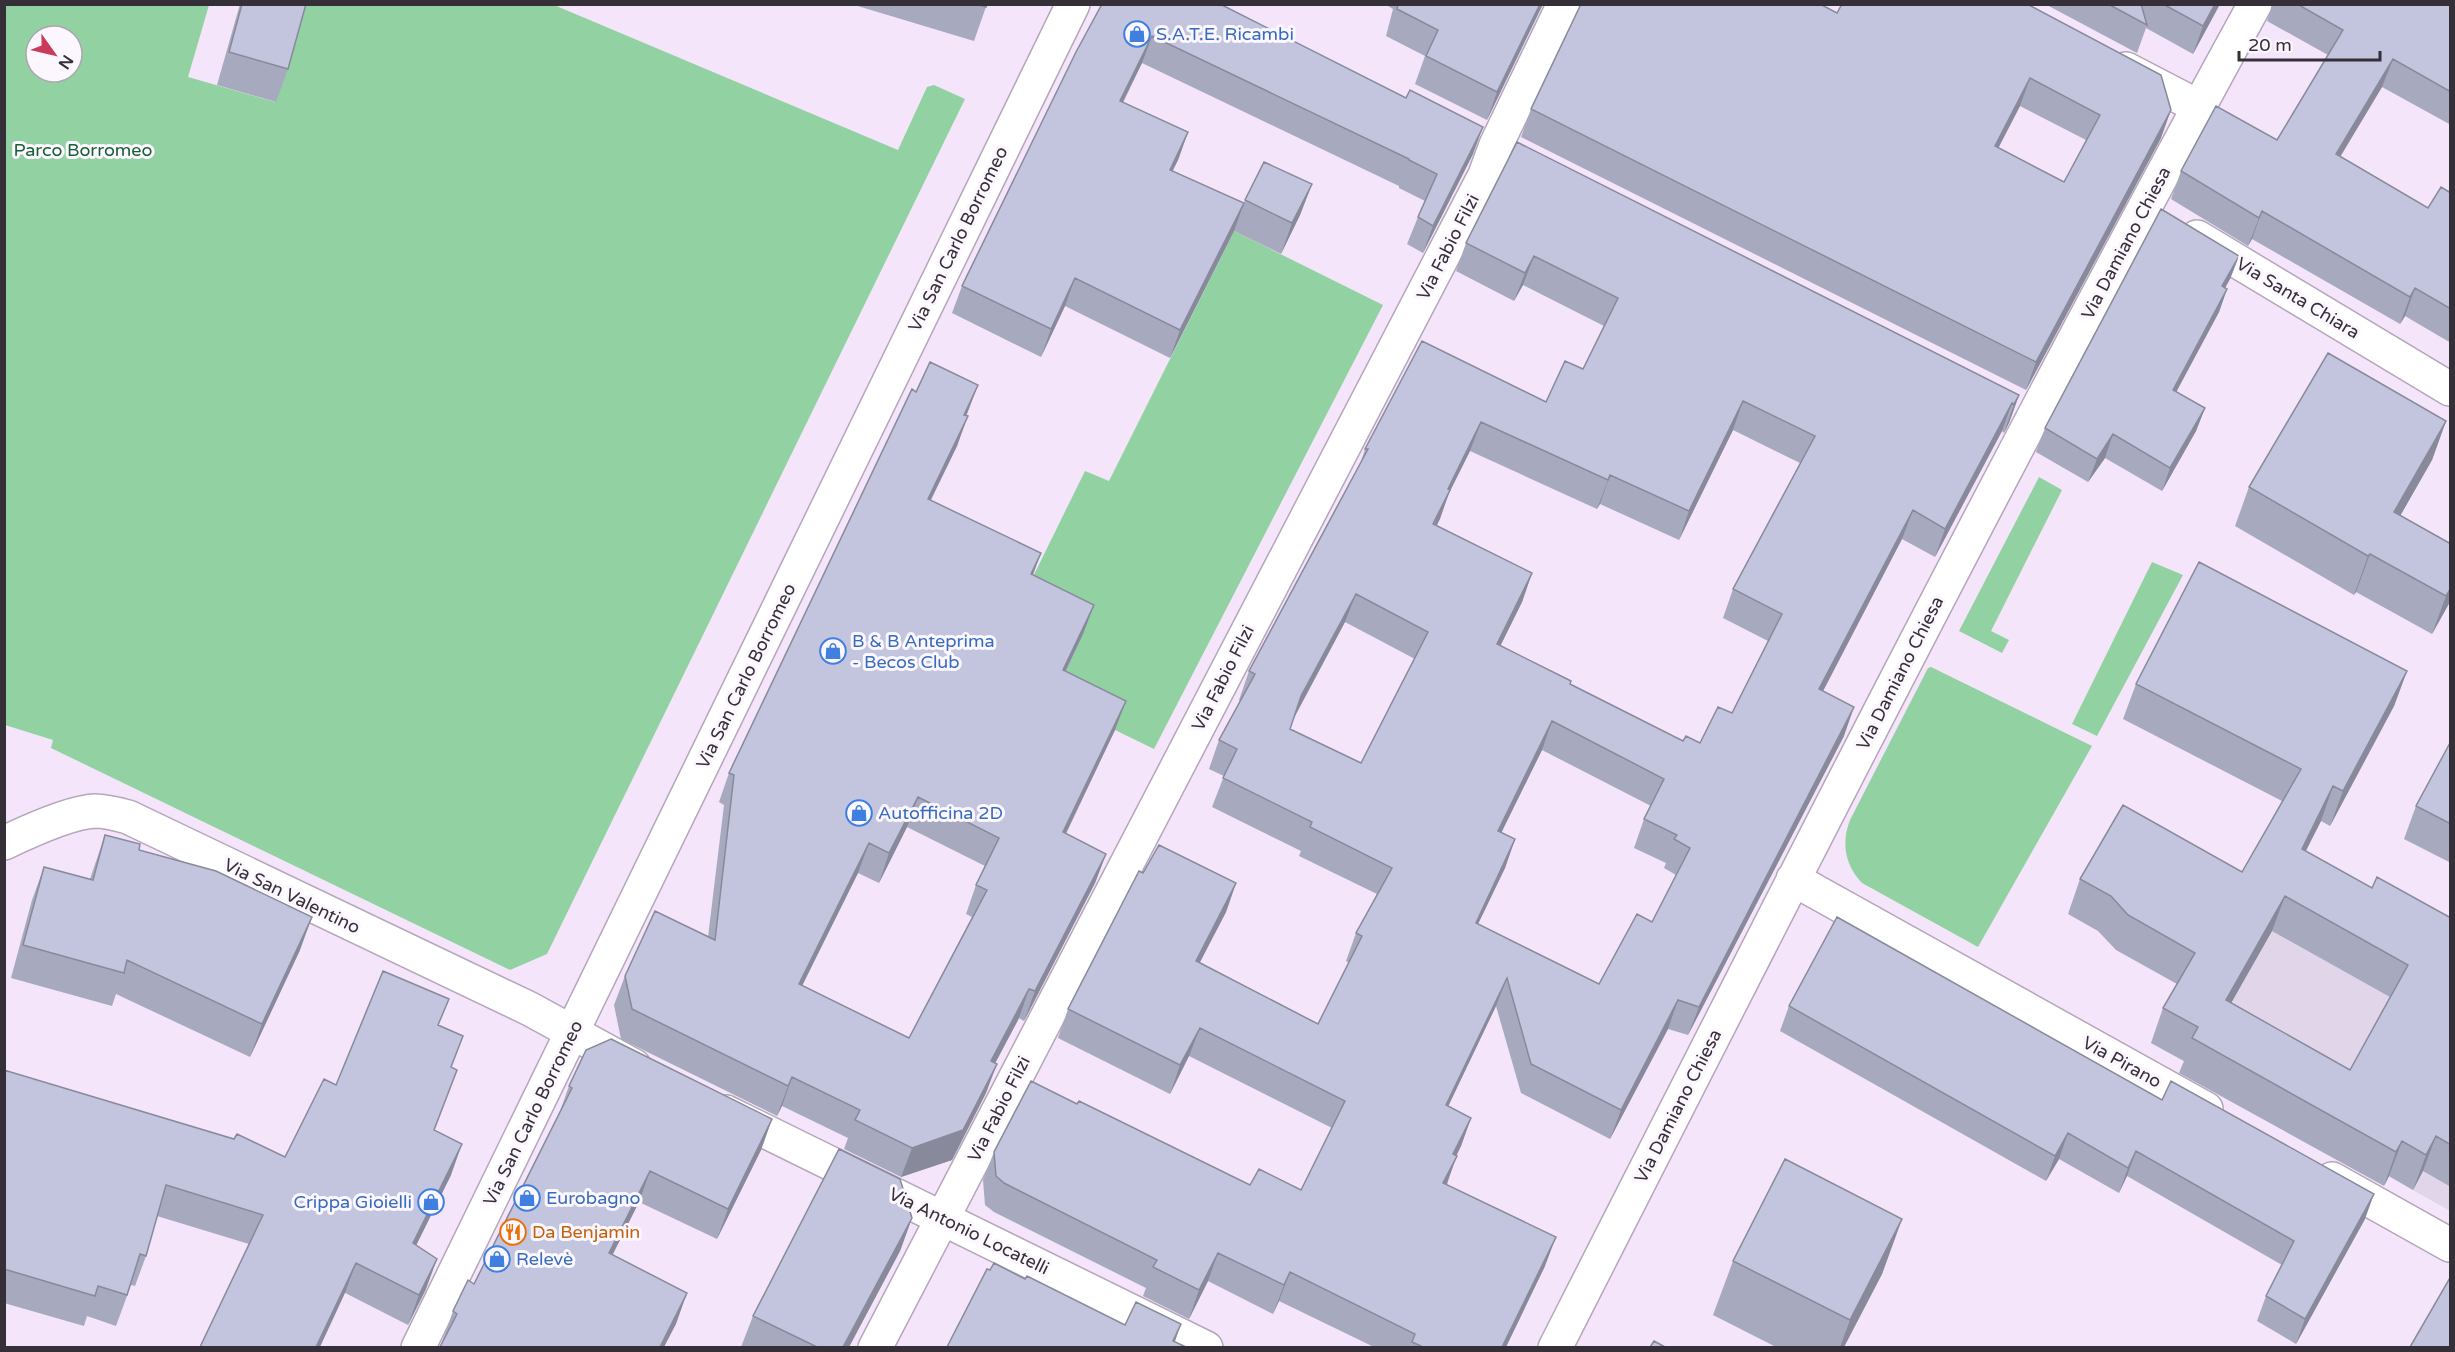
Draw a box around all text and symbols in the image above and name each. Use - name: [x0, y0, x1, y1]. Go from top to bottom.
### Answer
- shop icon: S.A.T.E. Ricambi: [1122, 19, 1152, 49]
- place label: S.A.T.E. Ricambi: [1156, 23, 1294, 45]
- north arrow: [24, 24, 84, 84]
- scale bar: [2239, 24, 2380, 62]
- text: 20 m: [2248, 34, 2292, 56]
- text: N: [54, 51, 77, 73]
- park label: Parco Borromeo: [14, 139, 153, 161]
- street label: Via San Carlo Borromeo: [904, 143, 1013, 335]
- street label: Via Damiano Chiesa: [2076, 163, 2176, 323]
- street label: Via Fabio Filzi: [1412, 190, 1484, 304]
- street label: Via Santa Chiara: [2232, 252, 2364, 344]
- street label: Via San Carlo Borromeo: [692, 580, 801, 772]
- street label: Via Damiano Chiesa: [1852, 592, 1948, 754]
- street label: Via Fabio Filzi: [1187, 621, 1259, 735]
- place label: B & B Anteprima - Becos Club: [852, 630, 995, 673]
- shop icon: B & B Anteprima - Becos Club: [818, 636, 848, 666]
- shop icon: Autofficina 2D: [844, 798, 874, 828]
- place label: Autofficina 2D: [878, 802, 1003, 824]
- street label: Via San Valentino: [220, 854, 364, 939]
- street label: Via San Carlo Borromeo: [479, 1017, 588, 1209]
- street label: Via Damiano Chiesa: [1630, 1025, 1726, 1187]
- street label: Via Pirano: [2079, 1031, 2165, 1093]
- street label: Via Fabio Filzi: [963, 1052, 1035, 1166]
- shop icon: Eurobagno: [512, 1183, 542, 1213]
- street label: Via Antonio Locatelli: [885, 1183, 1053, 1279]
- shop icon: Crippa Gioielli: [416, 1187, 446, 1217]
- place label: Eurobagno: [546, 1187, 641, 1209]
- place label: Crippa Gioielli: [294, 1191, 412, 1213]
- restaurant icon: Da Benjamin: [498, 1217, 528, 1247]
- place label: Da Benjamin: [532, 1221, 640, 1243]
- shop icon: Relevè: [482, 1244, 512, 1274]
- place label: Relevè: [516, 1248, 573, 1270]

